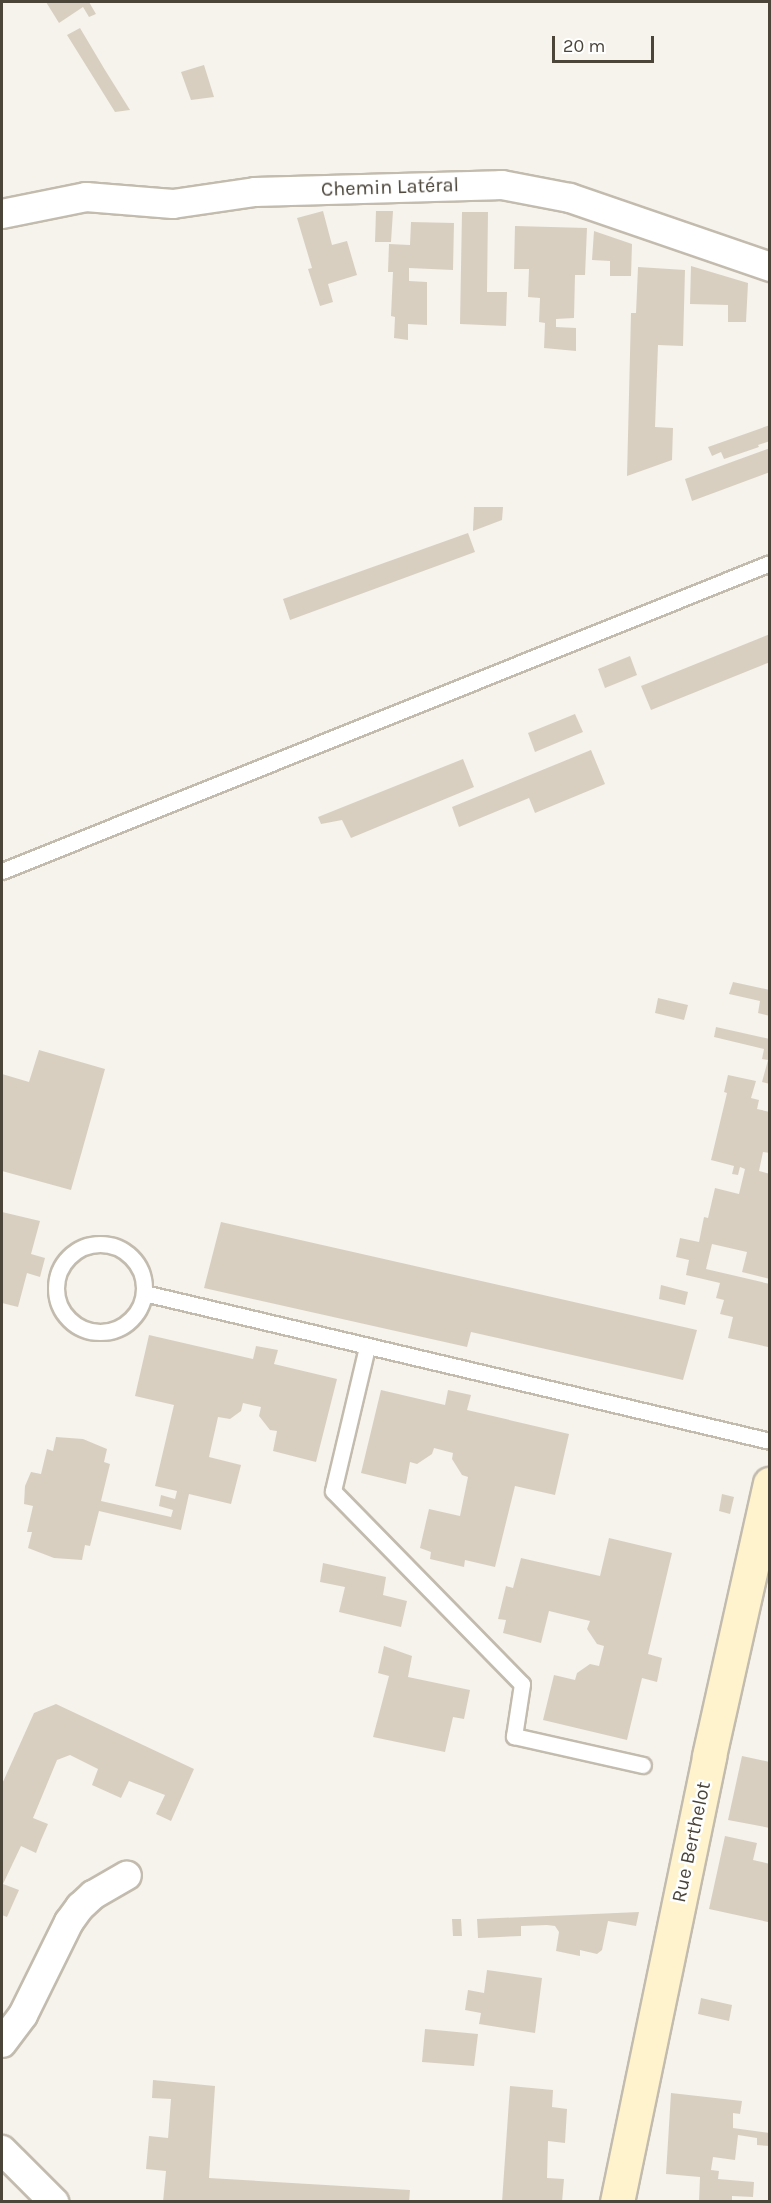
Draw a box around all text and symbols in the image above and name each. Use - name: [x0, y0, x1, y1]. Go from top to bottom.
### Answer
- scale bar: [555, 24, 657, 62]
- text: 20 m: [563, 35, 605, 57]
- street label: Chemin Latéral: [321, 173, 459, 201]
- street label: Rue Berthelot: [666, 1779, 716, 1905]

